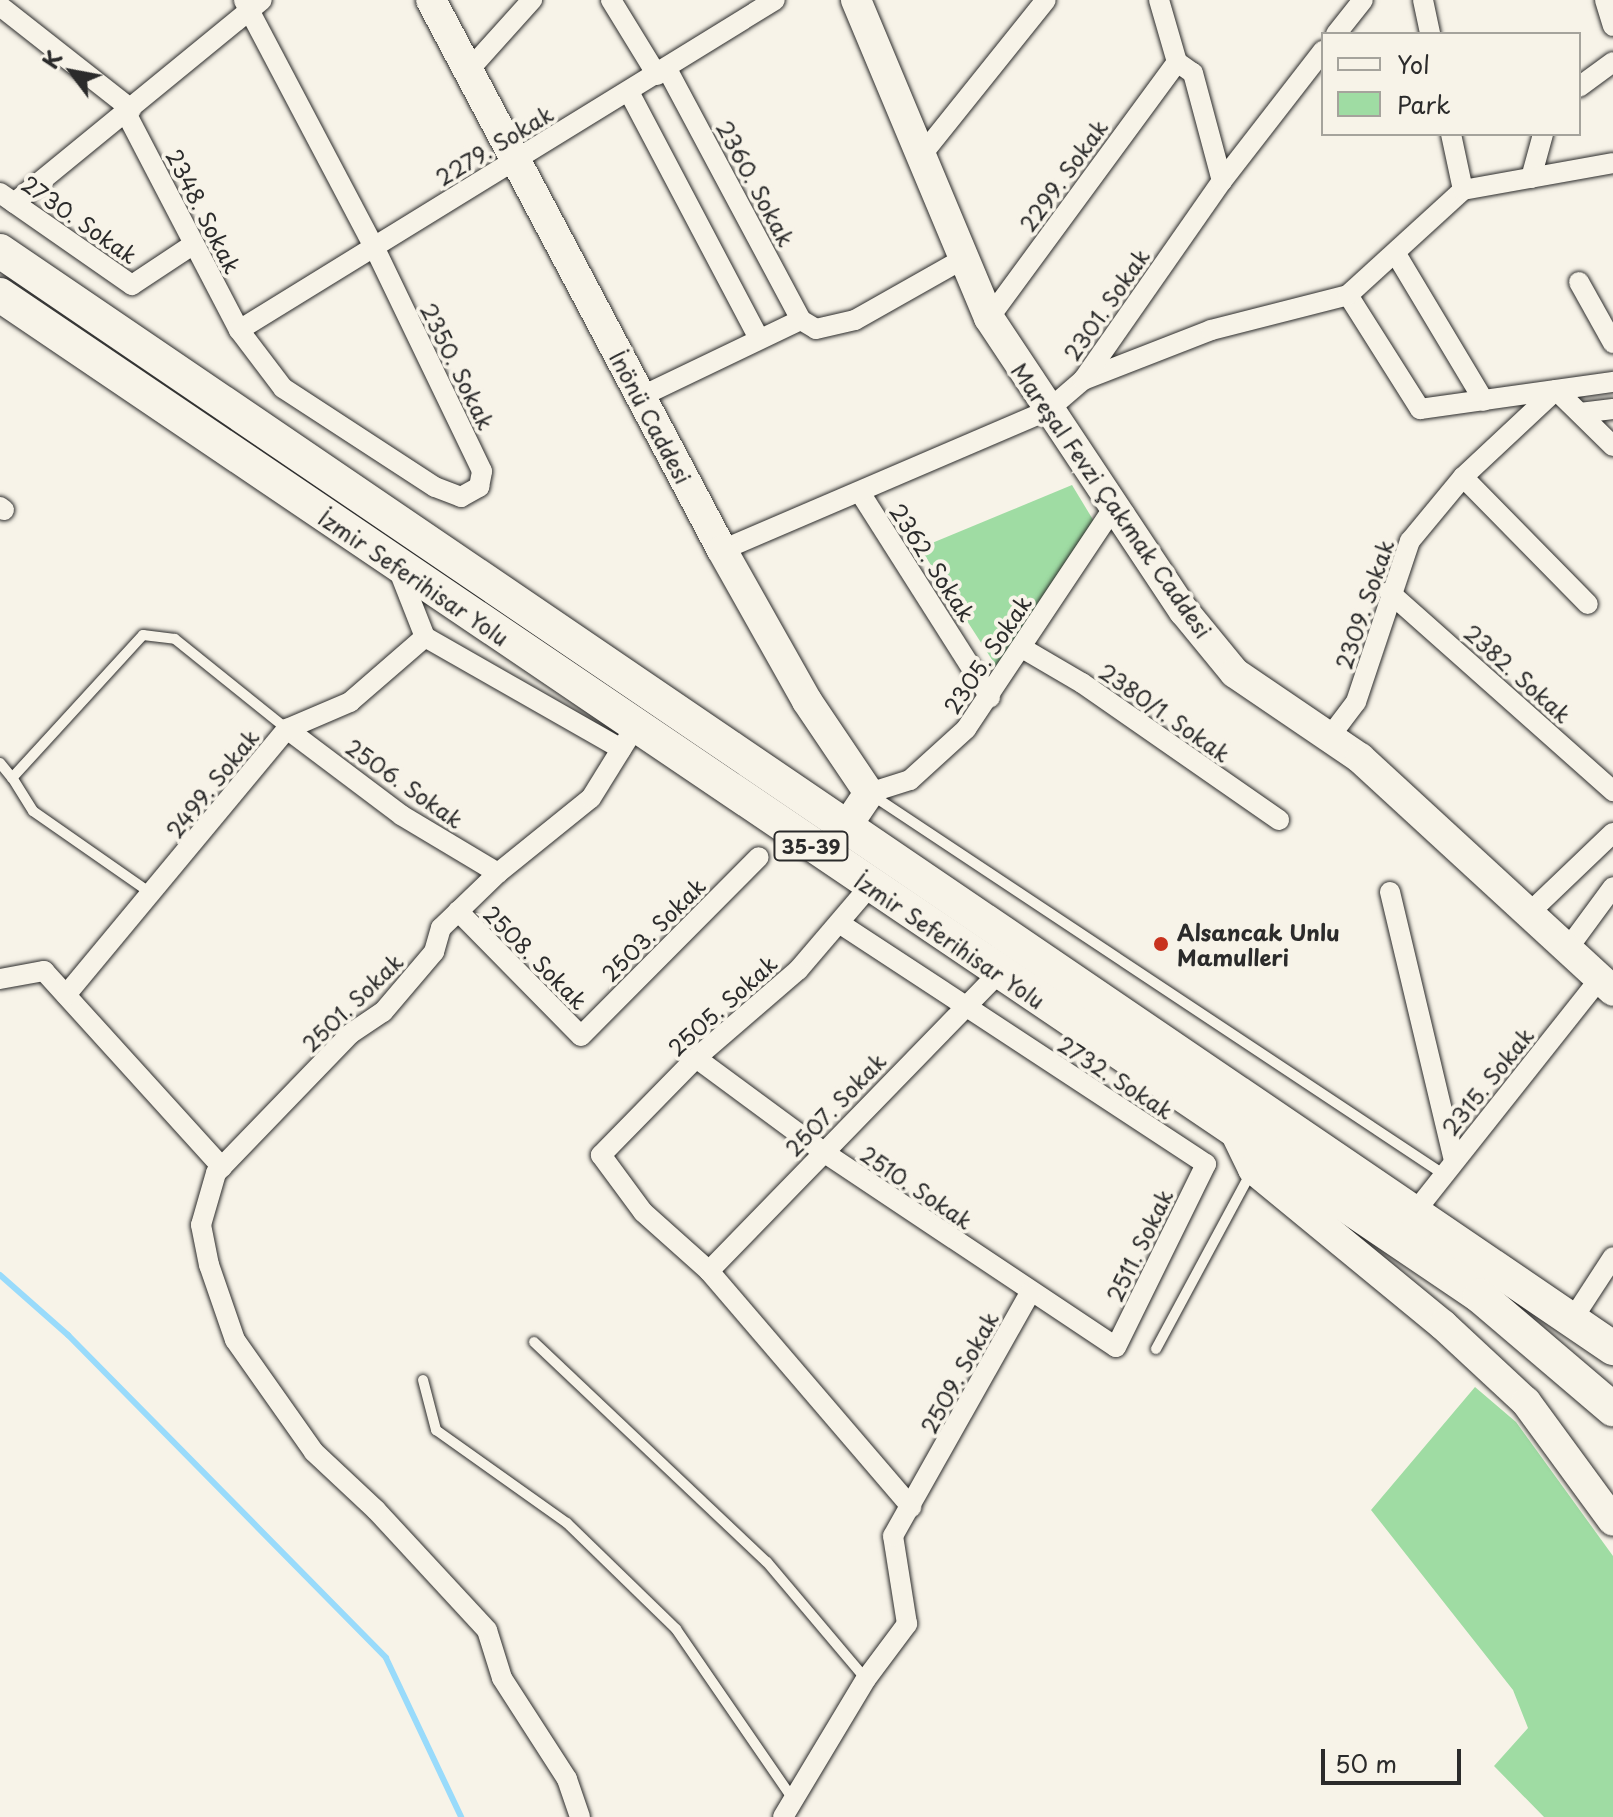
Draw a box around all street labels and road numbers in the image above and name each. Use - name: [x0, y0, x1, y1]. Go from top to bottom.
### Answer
- street label: 2279. Sokak: [431, 100, 557, 190]
- street label: 2299. Sokak: [1013, 114, 1113, 236]
- street label: 2360. Sokak: [712, 115, 800, 251]
- street label: 2348. Sokak: [161, 144, 247, 278]
- street label: 2730. Sokak: [17, 169, 143, 269]
- street label: 2301. Sokak: [1057, 242, 1155, 366]
- street label: 2350. Sokak: [416, 298, 500, 434]
- street label: İnönü Caddesi: [605, 346, 697, 488]
- street label: Mareşal Fevzi Çakmak Caddesi: [1006, 357, 1218, 643]
- street label: 2362. Sokak: [885, 497, 981, 627]
- street label: İzmir Seferihisar Yolu: [314, 504, 514, 650]
- street label: 2309. Sokak: [1330, 536, 1398, 672]
- street label: 2305. Sokak: [938, 590, 1036, 718]
- street label: 2382. Sokak: [1459, 618, 1577, 728]
- street label: 2380/1. Sokak: [1093, 656, 1237, 768]
- street label: 2499. Sokak: [160, 723, 264, 843]
- street label: 2506. Sokak: [341, 733, 469, 833]
- road number: 35-39: [773, 830, 849, 862]
- street label: İzmir Seferihisar Yolu: [850, 867, 1050, 1013]
- street label: 2503. Sokak: [595, 871, 711, 987]
- street label: 2508. Sokak: [478, 899, 594, 1015]
- street label: 2501. Sokak: [295, 946, 409, 1058]
- street label: 2505. Sokak: [662, 949, 782, 1061]
- street label: 2315. Sokak: [1435, 1021, 1539, 1141]
- street label: 2732. Sokak: [1052, 1029, 1180, 1125]
- street label: 2507. Sokak: [779, 1047, 891, 1161]
- street label: 2510. Sokak: [855, 1139, 979, 1235]
- street label: 2511. Sokak: [1100, 1183, 1178, 1307]
- street label: 2509. Sokak: [915, 1307, 1003, 1437]

